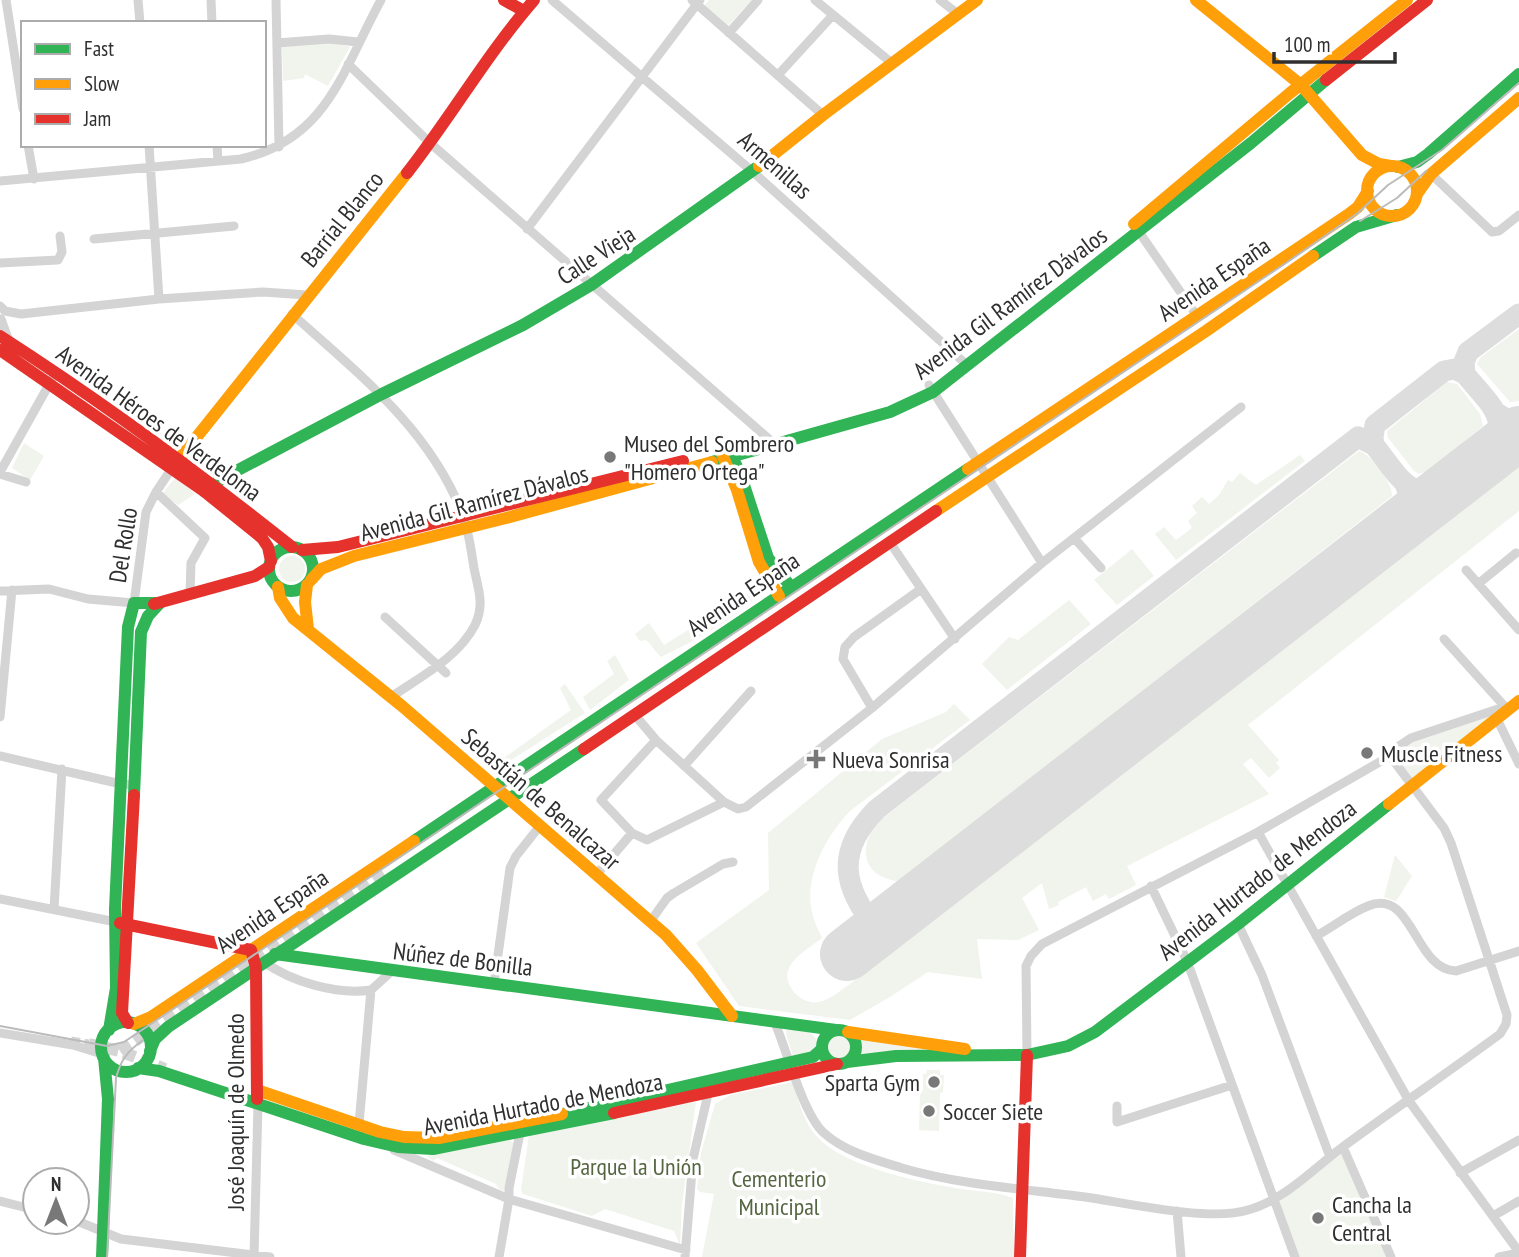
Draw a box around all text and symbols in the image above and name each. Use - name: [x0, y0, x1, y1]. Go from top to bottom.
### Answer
- legend: [21, 21, 266, 147]
- scale bar: [1274, 21, 1395, 65]
- text: 100 m: [1284, 31, 1330, 58]
- text: Fast: [84, 35, 114, 62]
- text: Slow: [84, 70, 120, 97]
- text: Jam: [83, 105, 111, 132]
- street label: Armenillas: [732, 124, 818, 206]
- street label: Barrial Blanco: [294, 165, 390, 273]
- street label: Calle Vieja: [551, 218, 641, 292]
- street label: Avenida Gil Ramírez Dávalos: [907, 220, 1113, 386]
- street label: Avenida España: [1152, 230, 1276, 328]
- street label: Avenida Héroes de Verdeloma: [50, 338, 268, 508]
- place label: Museo del Sombrero "Homero Ortega": [624, 428, 794, 487]
- marker: Museo del Sombrero "Homero Ortega": [602, 449, 618, 465]
- street label: Avenida Gil Ramírez Dávalos: [357, 458, 591, 548]
- street label: Del Rollo: [102, 505, 144, 585]
- street label: Avenida España: [681, 545, 805, 643]
- street label: Sebastián de Benalcazar: [455, 721, 627, 877]
- place label: Muscle Fitness: [1381, 738, 1502, 769]
- place label: Nueva Sonrisa: [832, 744, 950, 775]
- marker: Muscle Fitness: [1359, 745, 1375, 761]
- marker: Nueva Sonrisa: [806, 749, 826, 769]
- street label: Avenida Hurtado de Mendoza: [1152, 793, 1362, 967]
- street label: Avenida España: [210, 862, 334, 960]
- street label: Núñez de Bonilla: [391, 935, 535, 983]
- street label: José Joaquín de Olmedo: [220, 1013, 251, 1212]
- street label: Avenida Hurtado de Mendoza: [421, 1066, 665, 1142]
- place label: Sparta Gym: [825, 1067, 920, 1098]
- marker: Sparta Gym: [926, 1074, 942, 1090]
- place label: Soccer Siete: [943, 1096, 1043, 1127]
- marker: Soccer Siete: [921, 1103, 937, 1119]
- park label: Parque la Unión: [570, 1151, 702, 1182]
- park label: Cementerio Municipal: [732, 1163, 826, 1222]
- north arrow: [21, 1166, 91, 1236]
- text: N: [51, 1172, 61, 1196]
- place label: Cancha la Central: [1332, 1189, 1412, 1248]
- marker: Cancha la Central: [1310, 1210, 1326, 1226]

